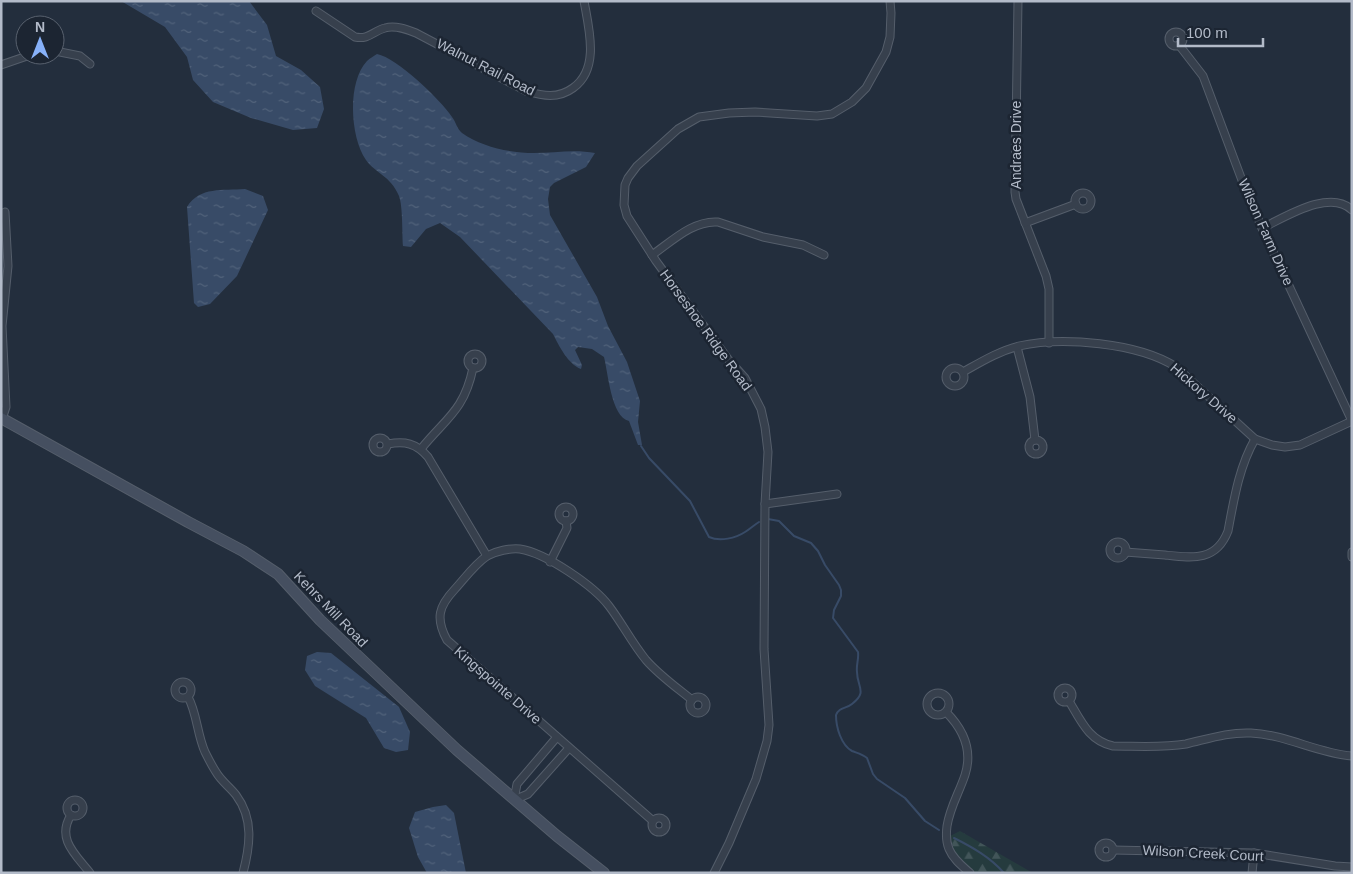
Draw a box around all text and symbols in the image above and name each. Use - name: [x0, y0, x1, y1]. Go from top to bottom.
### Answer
- north arrow: [15, 15, 65, 65]
- scale bar: [1178, 15, 1263, 47]
- text: N: [35, 19, 45, 35]
- text: 100 m: [1186, 24, 1228, 41]
- street label: Walnut Rail Road: [434, 35, 538, 99]
- street label: Andraes Drive: [1008, 100, 1024, 189]
- street label: Wilson Farm Drive: [1235, 176, 1297, 288]
- street label: Horseshoe Ridge Road: [657, 266, 755, 394]
- street label: Hickory Drive: [1167, 360, 1241, 426]
- street label: Kehrs Mill Road: [291, 568, 371, 650]
- street label: Kingspointe Drive: [451, 643, 545, 727]
- street label: Wilson Creek Court: [1142, 842, 1264, 864]

